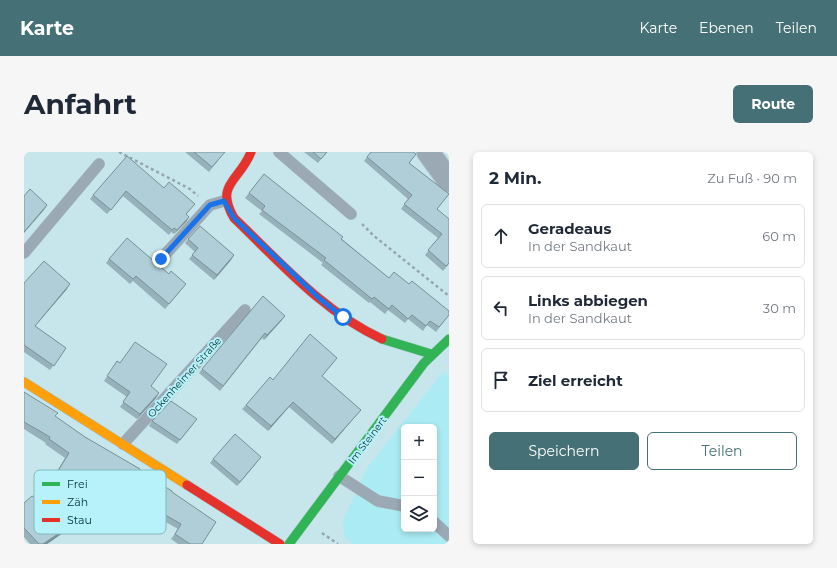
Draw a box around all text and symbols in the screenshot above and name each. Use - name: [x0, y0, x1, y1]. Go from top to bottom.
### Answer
- text: Karte: [20, 17, 74, 40]
- text: Karte: [639, 19, 677, 37]
- text: Ebenen: [699, 19, 754, 37]
- text: Teilen: [776, 19, 817, 37]
- button: Route: [733, 85, 813, 123]
- text: Anfahrt: [24, 87, 137, 121]
- text: 2 Min.: [489, 168, 541, 188]
- text: Zu Fuß · 90 m: [707, 170, 797, 186]
- text: Geradeaus: [528, 219, 611, 238]
- icon: ahead: [490, 225, 512, 247]
- text: 60 m: [762, 228, 796, 244]
- text: In der Sandkaut: [528, 238, 632, 254]
- route end: [152, 250, 170, 268]
- text: Links abbiegen: [528, 291, 648, 310]
- icon: left: [490, 297, 512, 319]
- text: 30 m: [763, 300, 796, 316]
- route start: [334, 308, 352, 326]
- text: In der Sandkaut: [528, 310, 632, 326]
- street label: Ockenheimer Straße: [145, 334, 224, 420]
- icon: arrive: [490, 369, 512, 391]
- text: Ziel erreicht: [528, 371, 623, 390]
- street label: Im Steinert: [345, 414, 389, 467]
- map controls: [401, 424, 437, 532]
- button: +: [401, 424, 437, 460]
- button: Speichern: [489, 432, 639, 470]
- button: Teilen: [647, 432, 797, 470]
- button: −: [401, 460, 437, 496]
- legend: [34, 470, 166, 534]
- text: Frei: [67, 477, 88, 491]
- text: Zäh: [67, 495, 88, 509]
- button: layers: [401, 496, 437, 532]
- text: Stau: [67, 513, 92, 527]

